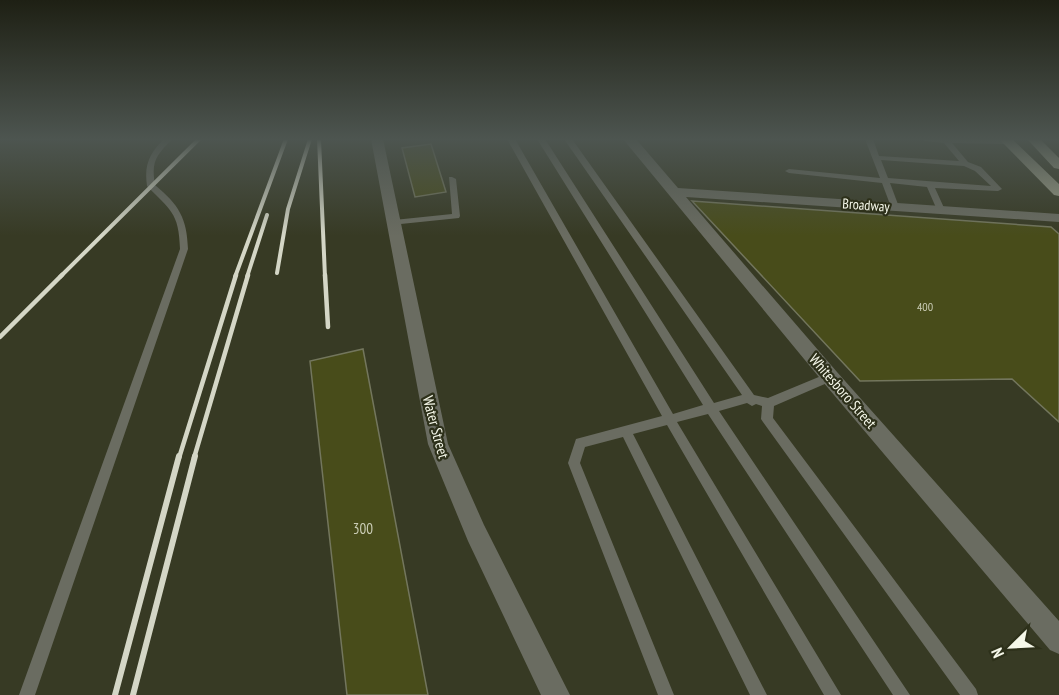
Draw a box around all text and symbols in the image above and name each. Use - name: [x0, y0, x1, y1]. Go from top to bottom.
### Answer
- street label: Broadway: [842, 194, 891, 216]
- house number: 400: [917, 299, 933, 314]
- street label: Whitesboro Street: [805, 350, 881, 432]
- street label: Water Street: [419, 394, 453, 460]
- house number: 300: [353, 519, 373, 538]
- north arrow: [981, 617, 1041, 677]
- text: N: [986, 645, 1008, 661]

